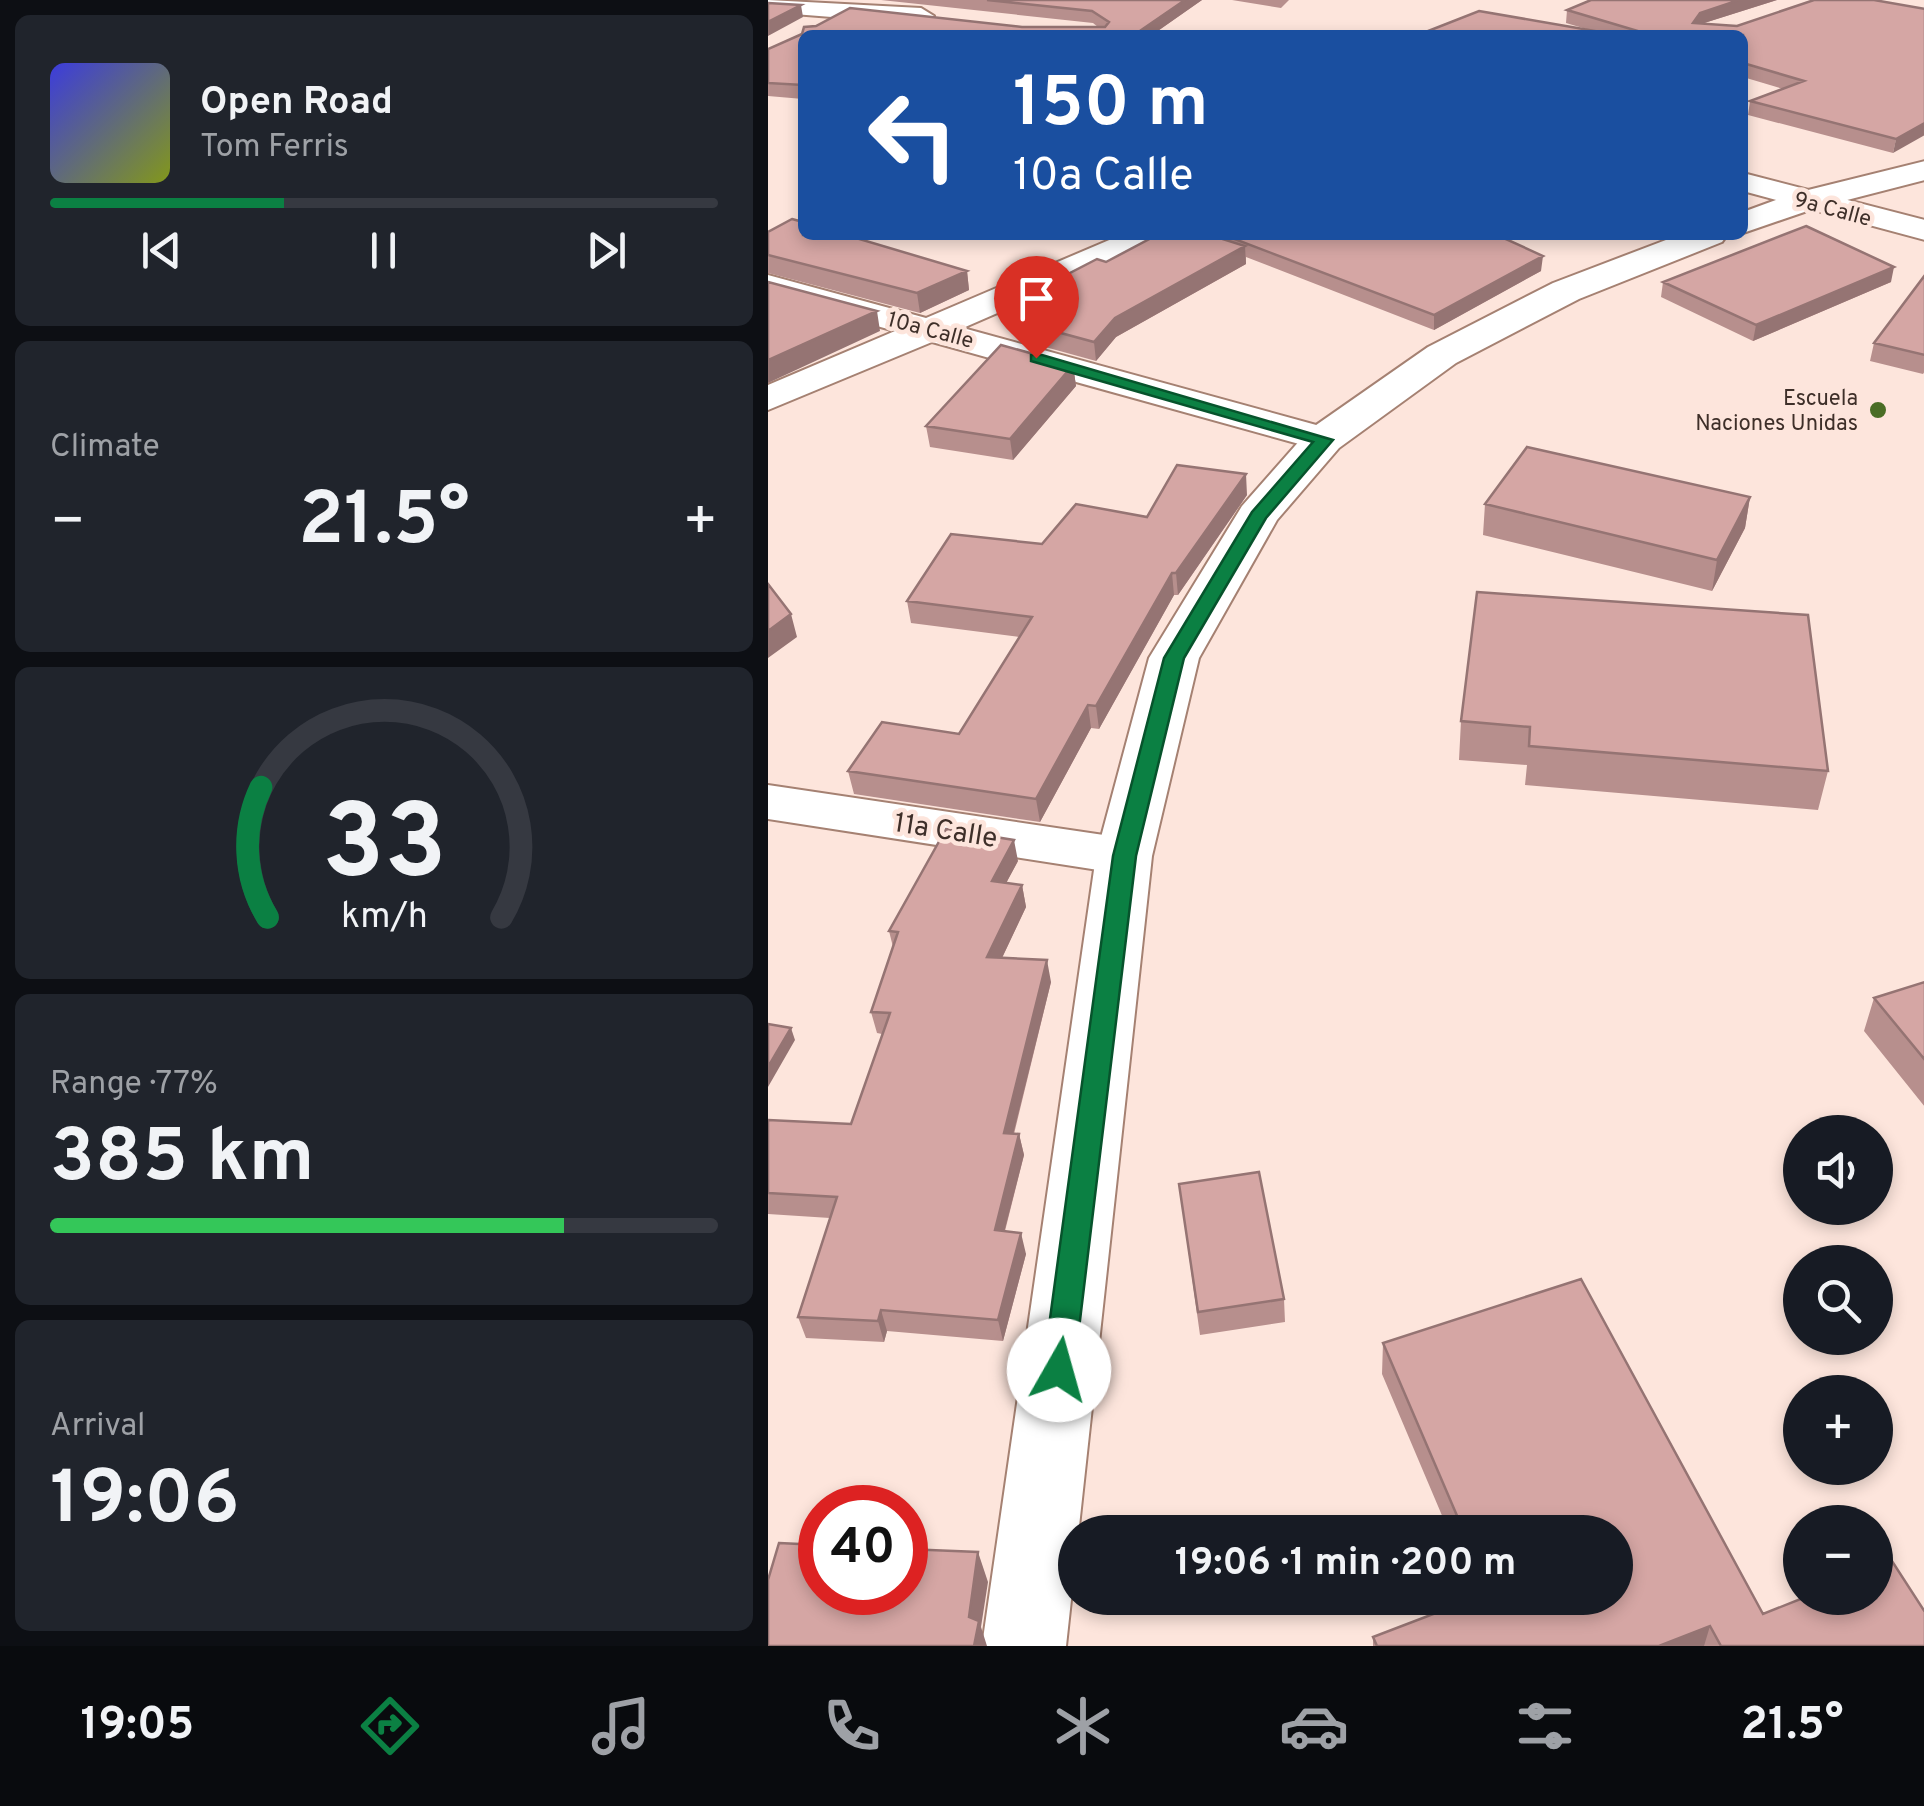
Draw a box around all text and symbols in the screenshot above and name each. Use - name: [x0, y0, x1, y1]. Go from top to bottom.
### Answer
- text: 150 m: [1013, 62, 1208, 151]
- icon: left: [848, 70, 978, 200]
- text: Open Road: [200, 79, 393, 128]
- text: Tom Ferris: [200, 128, 349, 168]
- text: 10a Calle: [1013, 149, 1194, 206]
- street label: 9a Calle: [1791, 187, 1874, 234]
- icon: previous: [134, 223, 189, 278]
- icon: pause: [356, 223, 411, 278]
- icon: next: [579, 223, 634, 278]
- pin: [994, 256, 1079, 359]
- icon: arrive: [1009, 271, 1064, 326]
- street label: 10a Calle: [884, 307, 976, 356]
- place label: Escuela Naciones Unidas: [1695, 386, 1858, 438]
- marker: Escuela Naciones Unidas: [1867, 399, 1889, 421]
- text: Climate: [50, 428, 160, 468]
- text: 21.5°: [298, 476, 470, 571]
- text: −: [50, 489, 85, 559]
- text: +: [683, 489, 718, 559]
- text: 33: [322, 783, 446, 915]
- street label: 11a Calle: [891, 806, 1000, 858]
- text: km/h: [341, 895, 427, 941]
- text: Range · 77%: [50, 1065, 218, 1105]
- text: 385 km: [50, 1113, 314, 1208]
- map controls: [1783, 1115, 1893, 1615]
- button: sound: [1783, 1115, 1893, 1225]
- button: search: [1783, 1245, 1893, 1355]
- position arrow: [1007, 1318, 1111, 1422]
- button: +: [1783, 1375, 1893, 1485]
- text: Arrival: [50, 1407, 145, 1447]
- text: 19:06: [50, 1455, 240, 1550]
- speed limit sign: 40: [798, 1485, 928, 1615]
- button: −: [1783, 1505, 1893, 1615]
- text: 19:06 · 1 min · 200 m: [1175, 1540, 1516, 1589]
- icon: directions: [355, 1691, 425, 1761]
- icon: music: [586, 1691, 656, 1761]
- icon: phone: [817, 1691, 887, 1761]
- icon: climate: [1048, 1691, 1118, 1761]
- icon: car: [1279, 1691, 1349, 1761]
- icon: filters: [1510, 1691, 1580, 1761]
- text: 19:05: [80, 1698, 194, 1755]
- text: 21.5°: [1741, 1698, 1843, 1755]

